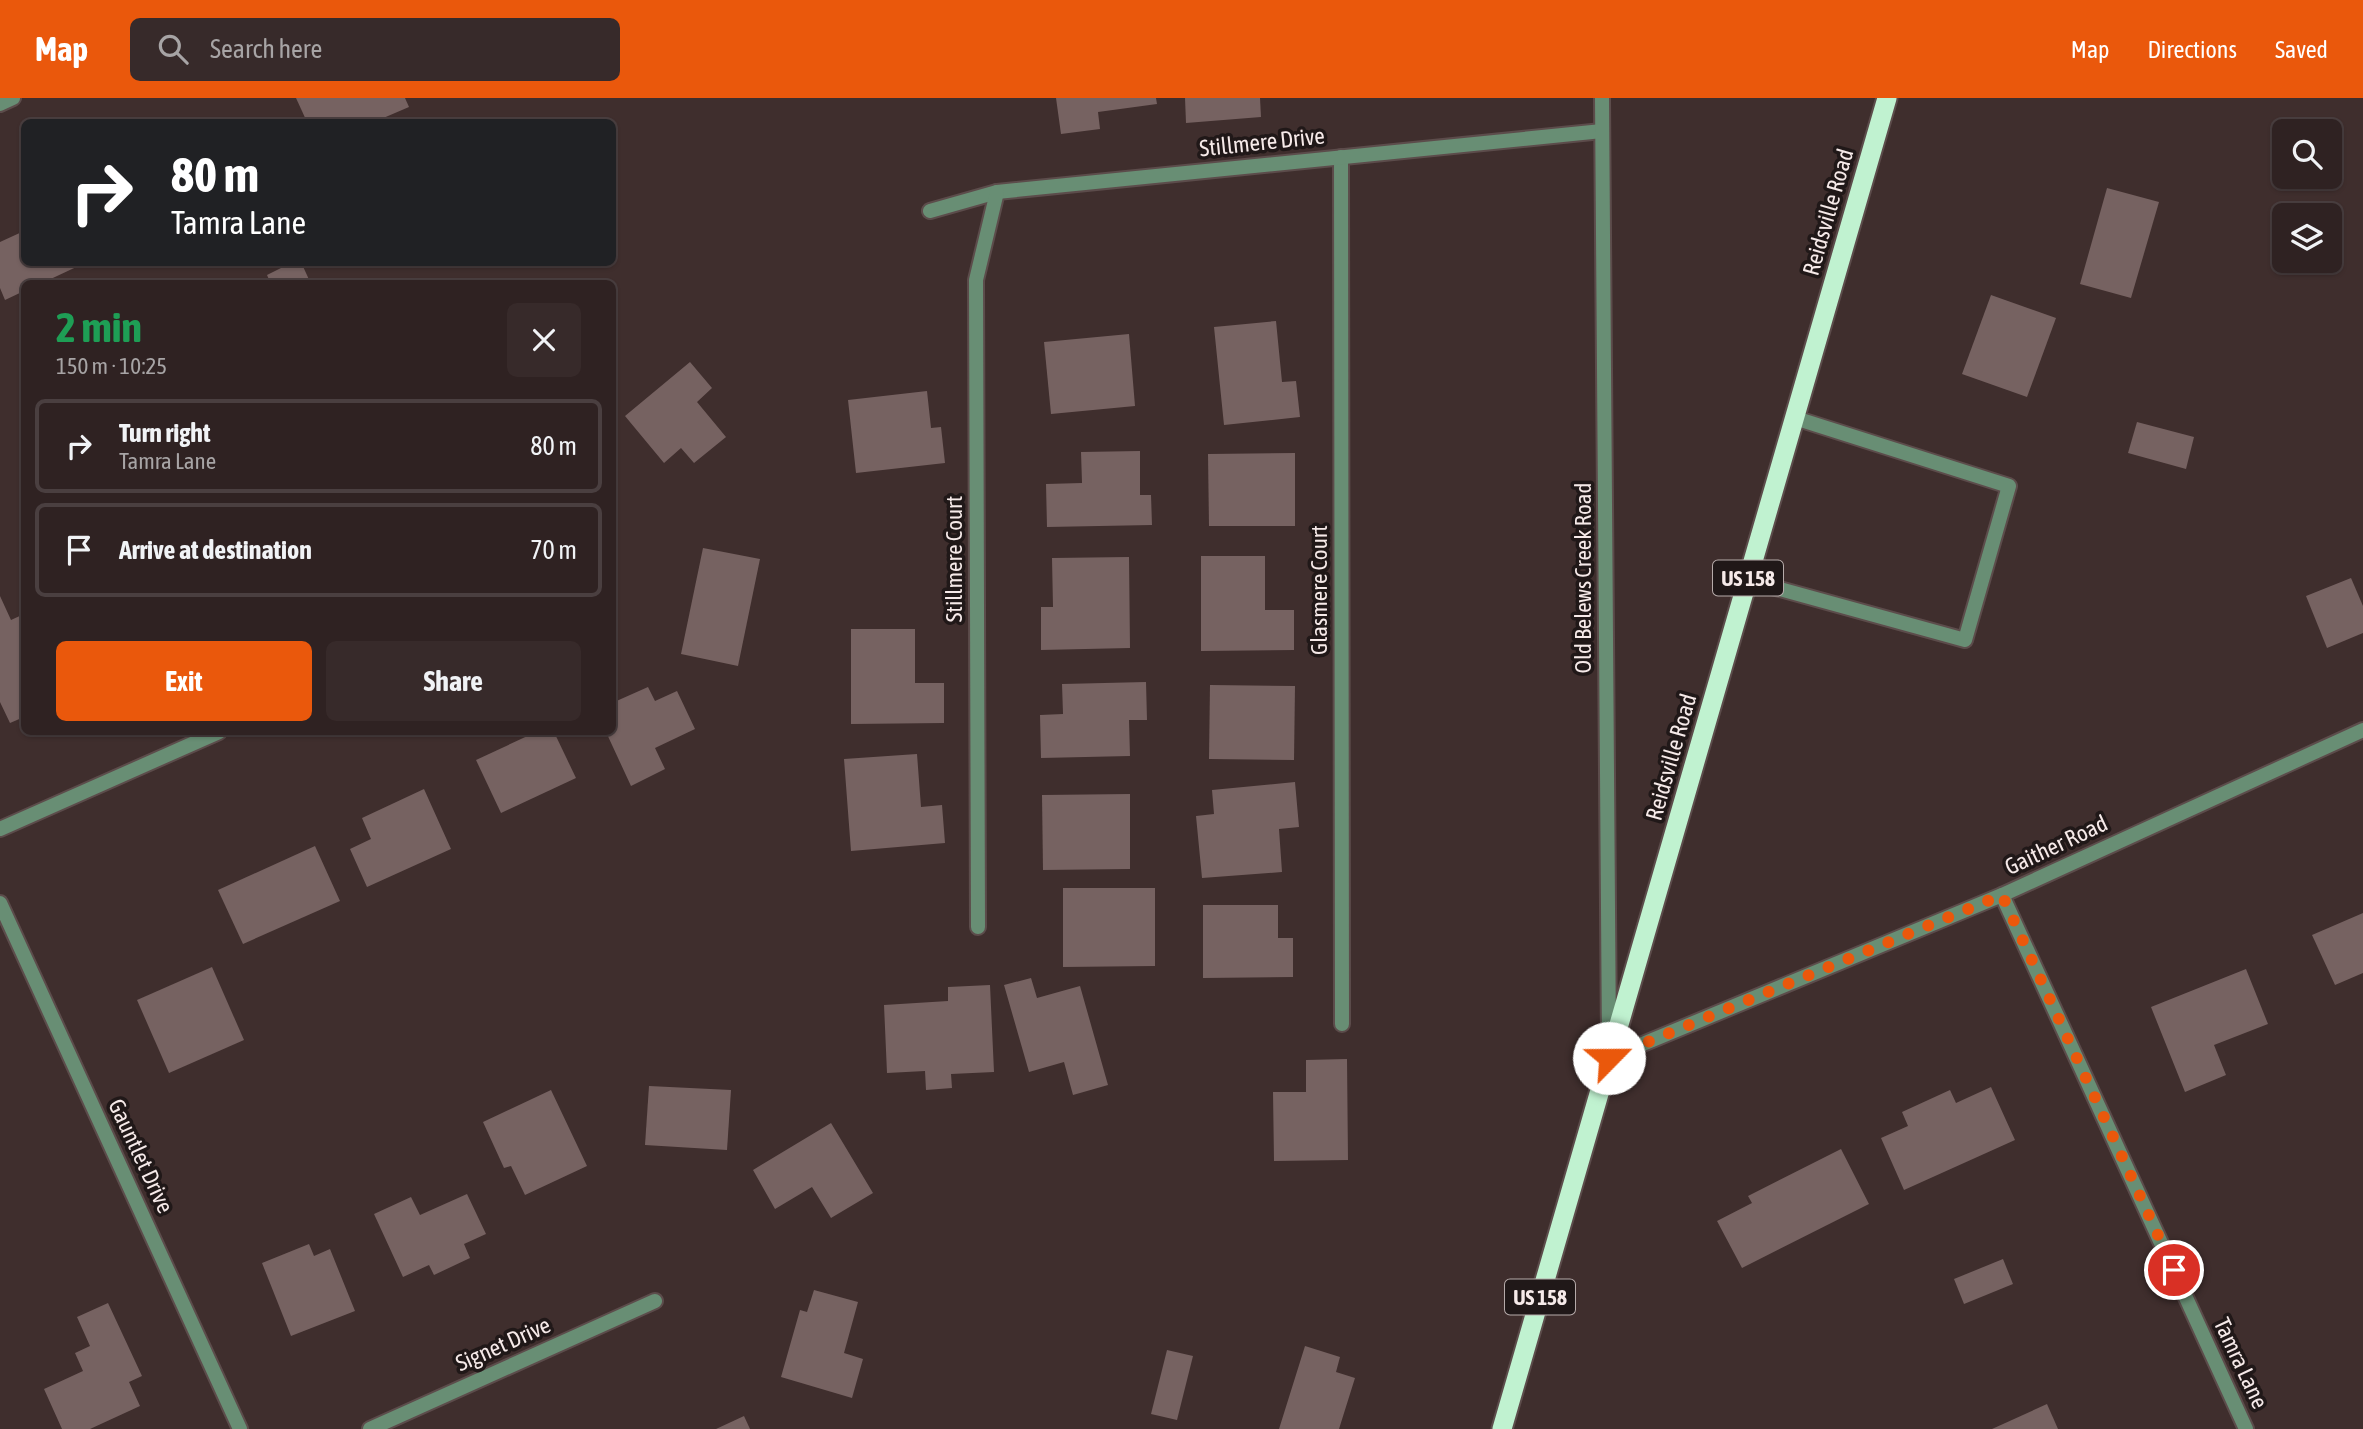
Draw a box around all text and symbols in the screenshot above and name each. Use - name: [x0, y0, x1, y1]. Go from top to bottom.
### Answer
- search box: [130, 18, 620, 81]
- text: Map: [35, 30, 88, 68]
- icon: search: [154, 30, 192, 68]
- text: Search here: [210, 34, 322, 64]
- text: Map: [2071, 36, 2109, 63]
- text: Directions: [2147, 36, 2237, 63]
- text: Saved: [2275, 36, 2328, 63]
- map controls: [2272, 119, 2342, 273]
- button: search: [2272, 119, 2342, 189]
- street label: Stillmere Drive: [1198, 122, 1326, 162]
- text: 80 m: [171, 146, 259, 202]
- street label: Reidsville Road: [1798, 146, 1858, 278]
- icon: right: [56, 147, 147, 238]
- button: layers: [2272, 203, 2342, 273]
- text: Tamra Lane: [171, 204, 306, 241]
- text: 2 min: [56, 303, 142, 351]
- button: close: [507, 303, 581, 377]
- text: 150 m · 10:25: [56, 353, 167, 379]
- text: Turn right: [119, 418, 210, 448]
- icon: right: [60, 427, 98, 465]
- text: 80 m: [530, 431, 577, 461]
- text: Tamra Lane: [119, 448, 216, 474]
- street label: Old Belews Creek Road: [1570, 483, 1596, 673]
- street label: Stillmere Court: [941, 496, 967, 622]
- street label: Glasmere Court: [1306, 525, 1332, 655]
- icon: arrive: [60, 531, 98, 569]
- text: Arrive at destination: [119, 535, 312, 565]
- text: 70 m: [530, 535, 577, 565]
- road number: US 158: [1713, 560, 1783, 596]
- button: Exit: [56, 641, 312, 721]
- button: Share: [326, 641, 581, 721]
- street label: Reidsville Road: [1641, 691, 1701, 823]
- street label: Gaither Road: [2001, 810, 2111, 880]
- position arrow: [1572, 1021, 1646, 1095]
- street label: Gauntlet Drive: [103, 1095, 179, 1217]
- pin: [2144, 1240, 2204, 1300]
- icon: arrive: [2155, 1251, 2193, 1289]
- road number: US 158: [1505, 1280, 1575, 1314]
- street label: Signet Drive: [452, 1312, 554, 1376]
- street label: Tamra Lane: [2209, 1314, 2273, 1412]

